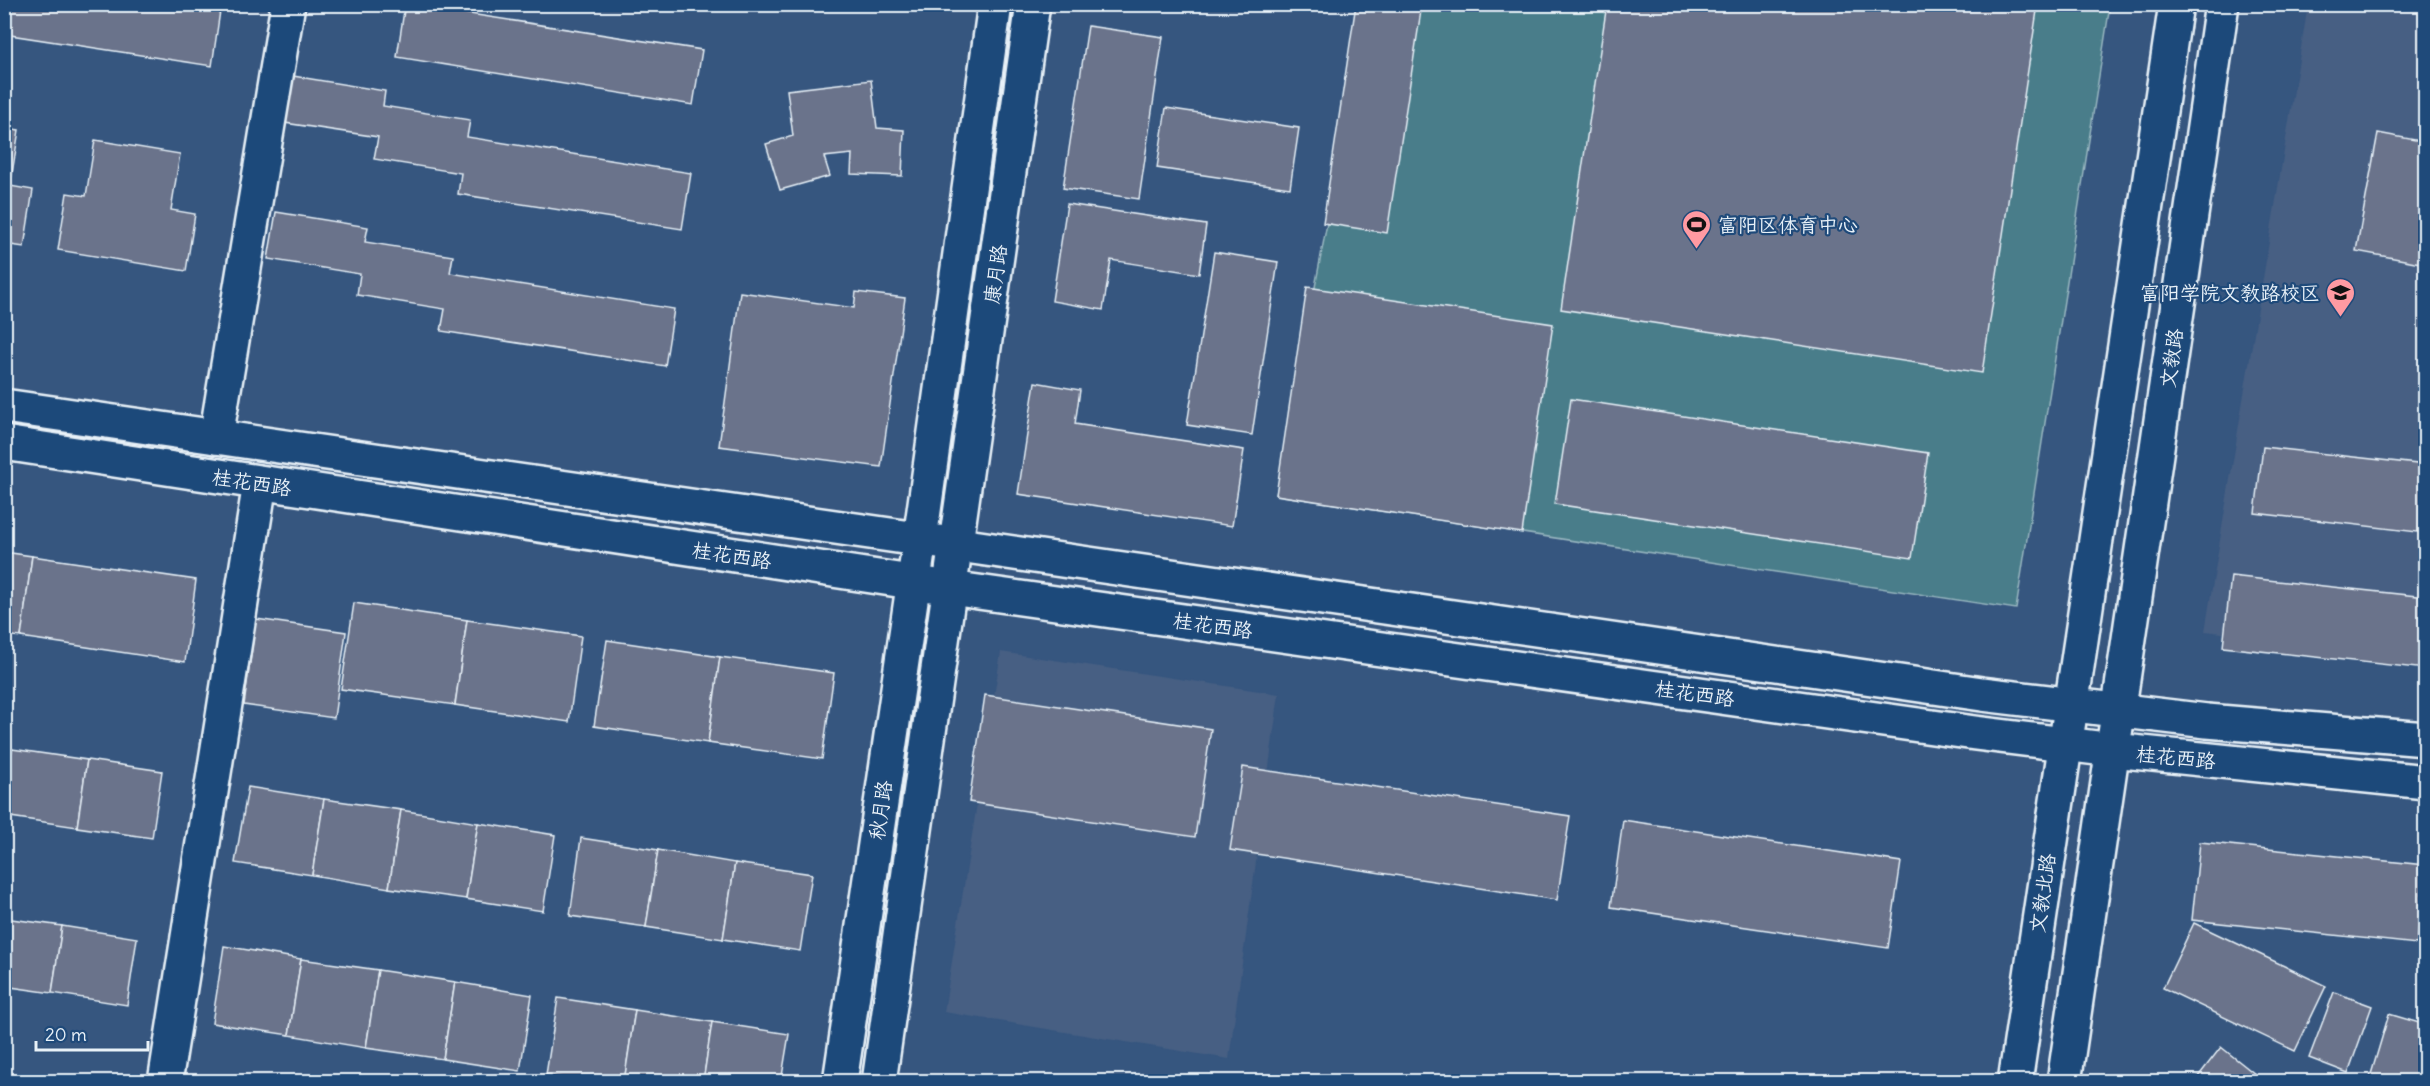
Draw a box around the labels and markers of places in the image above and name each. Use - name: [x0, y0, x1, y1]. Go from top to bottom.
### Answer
- sports icon: 富阳区体育中心: [1681, 208, 1713, 250]
- place label: 富阳区体育中心: [1718, 212, 1858, 237]
- school or university icon: 富阳学院文教路校区: [2325, 276, 2357, 318]
- place label: 富阳学院文教路校区: [2140, 280, 2320, 305]

